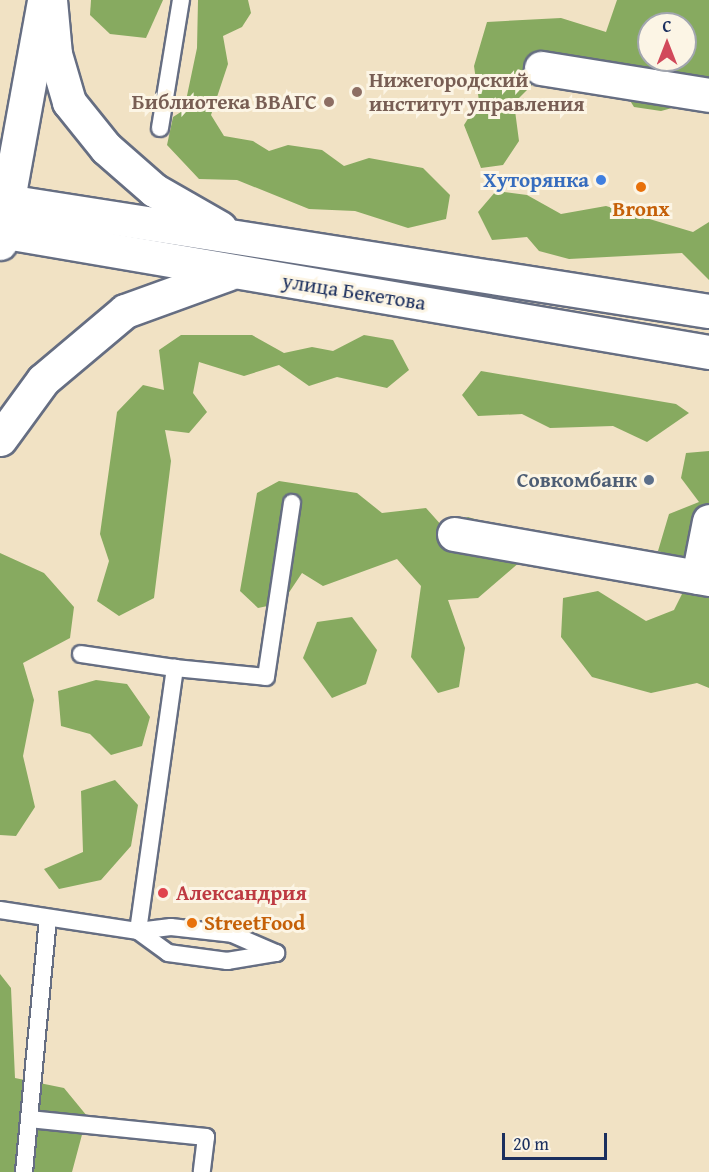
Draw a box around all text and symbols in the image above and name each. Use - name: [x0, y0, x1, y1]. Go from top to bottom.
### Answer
- north arrow: [637, 12, 697, 72]
- text: С: [662, 14, 672, 38]
- place label: Нижегородский институт управления: [369, 67, 584, 117]
- marker: Нижегородский институт управления: [350, 85, 364, 99]
- place label: Библиотека ВВАГС: [132, 89, 317, 115]
- marker: Библиотека ВВАГС: [322, 95, 336, 109]
- place label: Хуторянка: [483, 167, 589, 193]
- marker: Хуторянка: [594, 173, 608, 187]
- marker: Bronx: [634, 180, 648, 194]
- place label: Bronx: [613, 196, 669, 222]
- street label: улица Бекетова: [280, 268, 428, 316]
- place label: Совкомбанк: [517, 467, 637, 493]
- marker: Совкомбанк: [642, 473, 656, 487]
- place label: Александрия: [176, 880, 307, 906]
- marker: Александрия: [154, 884, 172, 902]
- place label: StreetFood: [204, 910, 305, 936]
- marker: StreetFood: [185, 916, 199, 930]
- scale bar: [505, 1121, 610, 1159]
- text: 20 m: [513, 1130, 549, 1157]

